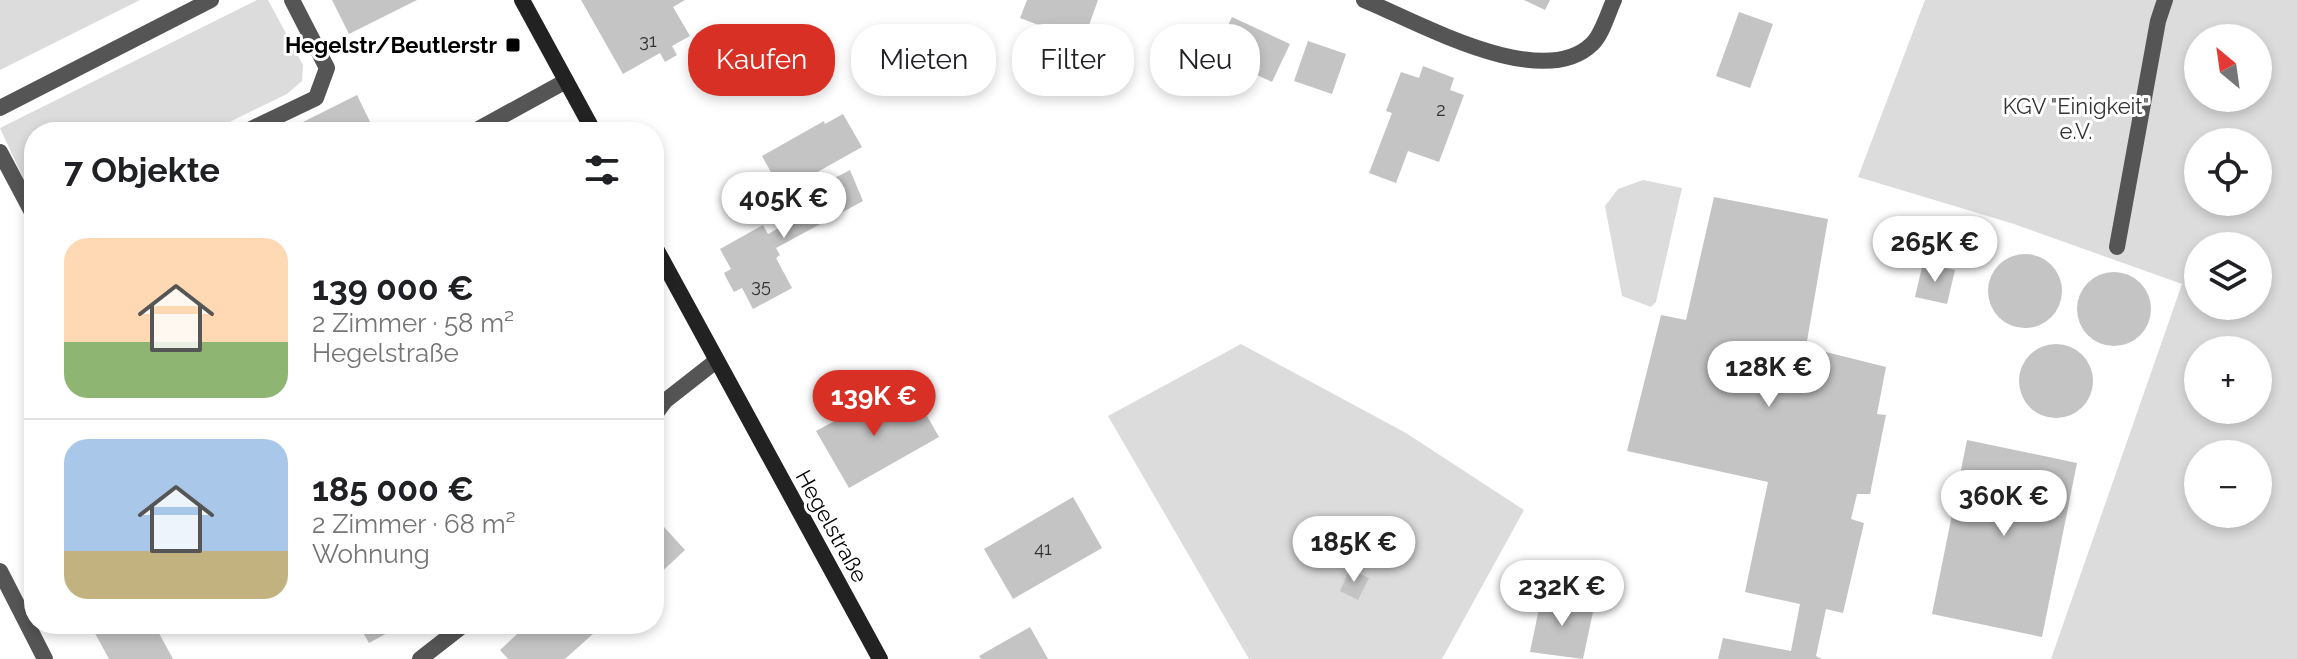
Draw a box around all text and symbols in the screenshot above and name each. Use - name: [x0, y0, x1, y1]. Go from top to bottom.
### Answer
- chip: Kaufen: [688, 24, 835, 96]
- chip: Mieten: [851, 24, 996, 96]
- chip: Filter: [1012, 24, 1134, 96]
- chip: Neu: [1150, 24, 1260, 96]
- north arrow: [2184, 24, 2272, 112]
- map controls: [2184, 24, 2272, 528]
- house number: 31: [639, 30, 657, 51]
- place label: Hegelstr/Beutlerstr: [285, 32, 497, 58]
- marker: Hegelstr/Beutlerstr: [504, 36, 522, 54]
- park label: KGV "Einigkeit" e.V.: [2003, 93, 2149, 144]
- house number: 2: [1436, 99, 1446, 120]
- button: locate: [2184, 128, 2272, 216]
- icon: filters: [580, 148, 624, 192]
- text: 7 Objekte: [64, 150, 220, 190]
- pin: 405K €: [719, 172, 849, 240]
- text: 405K €: [739, 183, 829, 213]
- pin: 265K €: [1870, 216, 2000, 284]
- text: 265K €: [1891, 227, 1979, 257]
- button: layers: [2184, 232, 2272, 320]
- text: 139 000 €: [312, 268, 474, 308]
- icon: home: [128, 270, 224, 366]
- house number: 35: [751, 275, 771, 296]
- text: 2 Zimmer · 58 m²: [312, 308, 514, 338]
- button: +: [2184, 336, 2272, 424]
- text: Hegelstraße: [312, 338, 459, 368]
- pin: 128K €: [1704, 341, 1834, 409]
- text: 128K €: [1725, 352, 1813, 382]
- pin: 139K €: [809, 370, 939, 438]
- text: 139K €: [831, 381, 917, 411]
- button: −: [2184, 440, 2272, 528]
- street label: Hegelstraße: [791, 465, 874, 587]
- text: 185 000 €: [312, 469, 474, 509]
- pin: 360K €: [1939, 470, 2069, 538]
- icon: home: [128, 471, 224, 567]
- text: 360K €: [1959, 481, 2049, 511]
- text: 2 Zimmer · 68 m²: [312, 509, 516, 539]
- pin: 185K €: [1289, 516, 1419, 584]
- text: 185K €: [1310, 527, 1398, 557]
- house number: 41: [1034, 538, 1052, 559]
- text: Wohnung: [312, 539, 430, 569]
- pin: 232K €: [1497, 560, 1627, 628]
- text: 232K €: [1518, 571, 1606, 601]

